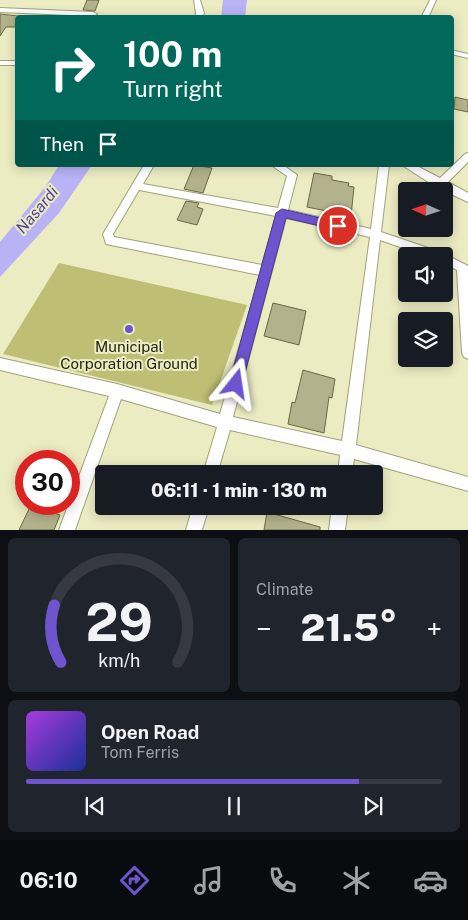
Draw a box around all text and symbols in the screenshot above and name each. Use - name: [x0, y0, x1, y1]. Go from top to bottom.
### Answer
- text: 100 m: [123, 34, 222, 75]
- icon: right: [40, 35, 105, 100]
- text: Turn right: [123, 76, 223, 102]
- icon: arrive: [94, 130, 122, 158]
- text: Then: [40, 133, 84, 155]
- north arrow: [398, 182, 452, 238]
- map controls: [398, 182, 453, 367]
- water label: Nasardi: [12, 183, 62, 237]
- pin: [317, 205, 359, 247]
- icon: arrive: [324, 212, 352, 240]
- button: sound: [398, 247, 453, 302]
- button: layers: [398, 312, 453, 367]
- marker: Municipal Corporation Ground: [123, 323, 135, 335]
- place label: Municipal Corporation Ground: [60, 338, 198, 372]
- position arrow: [209, 357, 261, 409]
- speed limit sign: 30: [15, 450, 80, 515]
- text: 06:11 · 1 min · 130 m: [151, 479, 327, 501]
- text: Climate: [256, 580, 313, 599]
- text: 29: [85, 592, 153, 653]
- text: 21.5°: [301, 605, 397, 650]
- text: −: [256, 612, 272, 645]
- text: +: [426, 612, 442, 645]
- text: km/h: [98, 650, 140, 671]
- text: Open Road: [101, 721, 199, 743]
- text: Tom Ferris: [101, 743, 179, 762]
- icon: previous: [81, 792, 109, 820]
- icon: pause: [220, 792, 248, 820]
- icon: next: [359, 792, 387, 820]
- icon: directions: [117, 863, 152, 898]
- icon: music: [191, 863, 226, 898]
- icon: phone: [265, 863, 300, 898]
- icon: climate: [339, 863, 374, 898]
- icon: car: [413, 863, 448, 898]
- text: 06:10: [20, 867, 78, 893]

